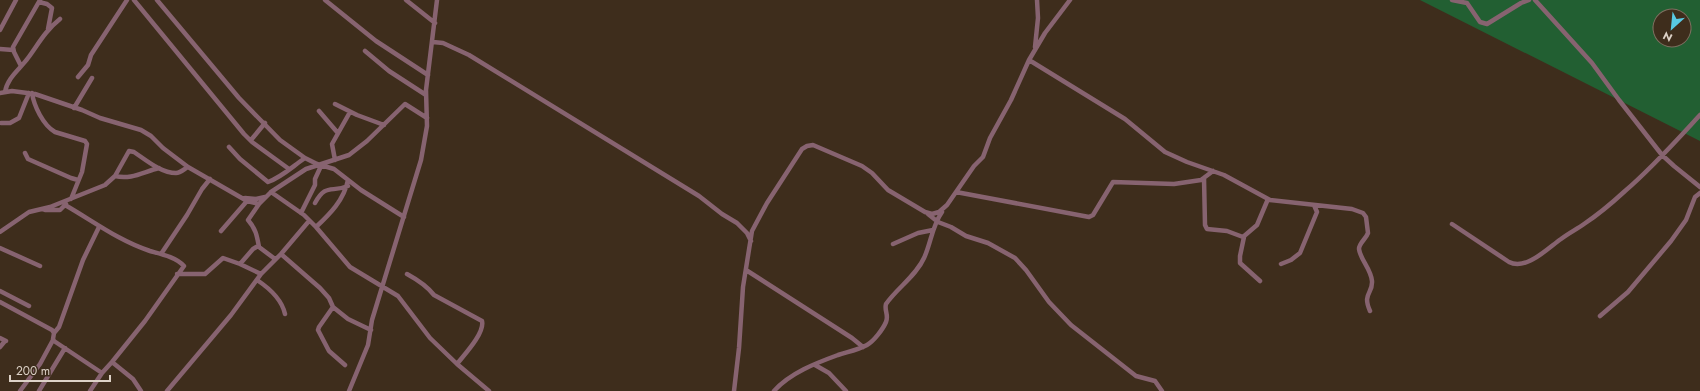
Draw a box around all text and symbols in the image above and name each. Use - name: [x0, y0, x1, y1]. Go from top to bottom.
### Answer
- north arrow: [1652, 8, 1692, 48]
- text: N: [1660, 28, 1675, 46]
- scale bar: [10, 357, 110, 383]
- text: 200 m: [16, 362, 50, 380]

